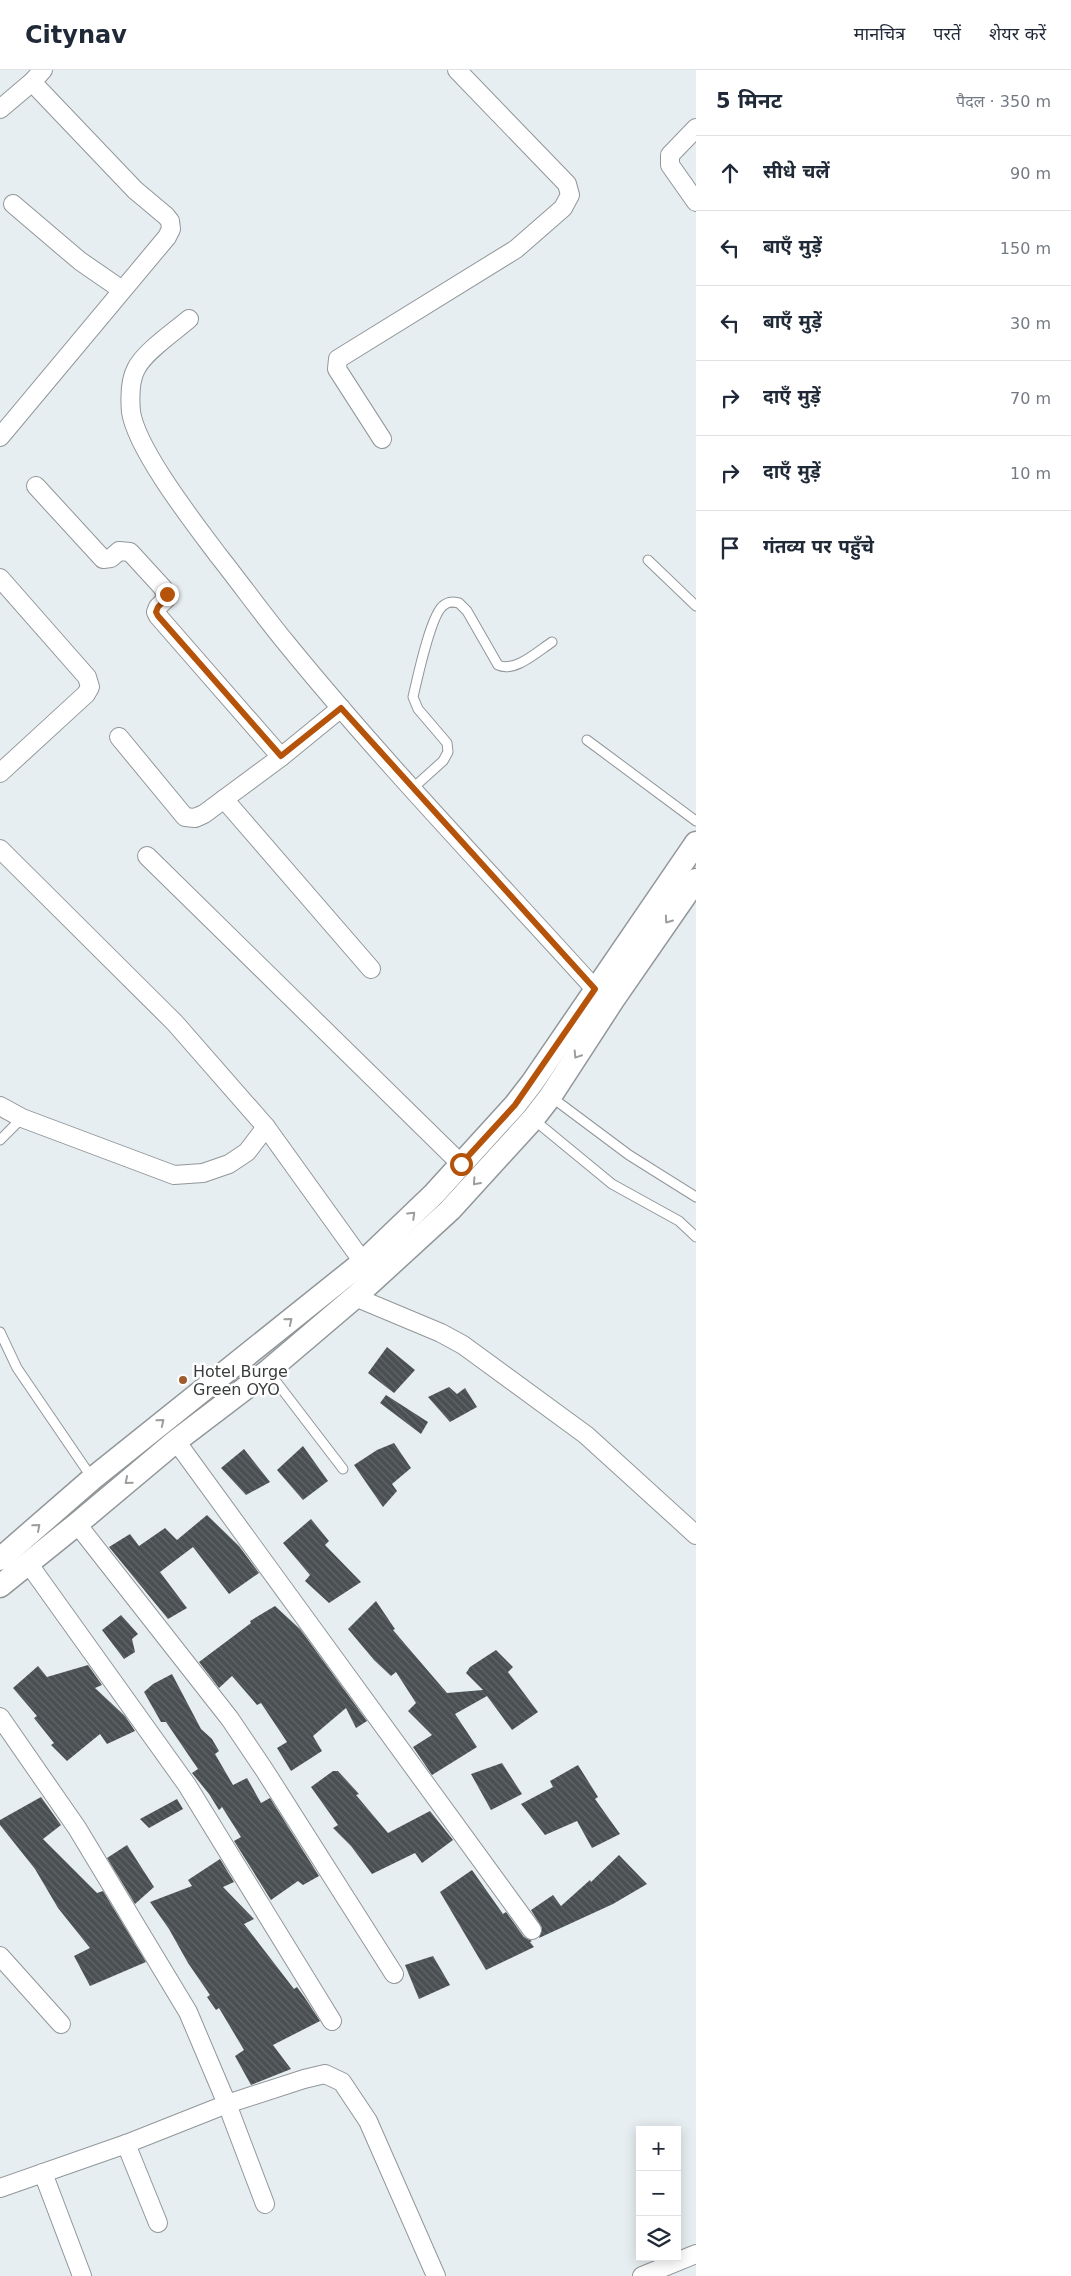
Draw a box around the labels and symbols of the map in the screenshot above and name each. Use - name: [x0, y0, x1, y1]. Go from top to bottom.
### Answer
- route end: [156, 583, 179, 606]
- one-way arrow: [665, 915, 674, 924]
- one-way arrow: [574, 1049, 583, 1059]
- route start: [450, 1153, 473, 1176]
- one-way arrow: [473, 1176, 482, 1185]
- one-way arrow: [406, 1212, 415, 1221]
- one-way arrow: [283, 1318, 292, 1327]
- place label: Hotel Burge Green OYO: [193, 1362, 288, 1399]
- marker: Hotel Burge Green OYO: [177, 1374, 189, 1386]
- one-way arrow: [156, 1419, 165, 1428]
- one-way arrow: [125, 1476, 134, 1484]
- one-way arrow: [32, 1524, 41, 1533]

